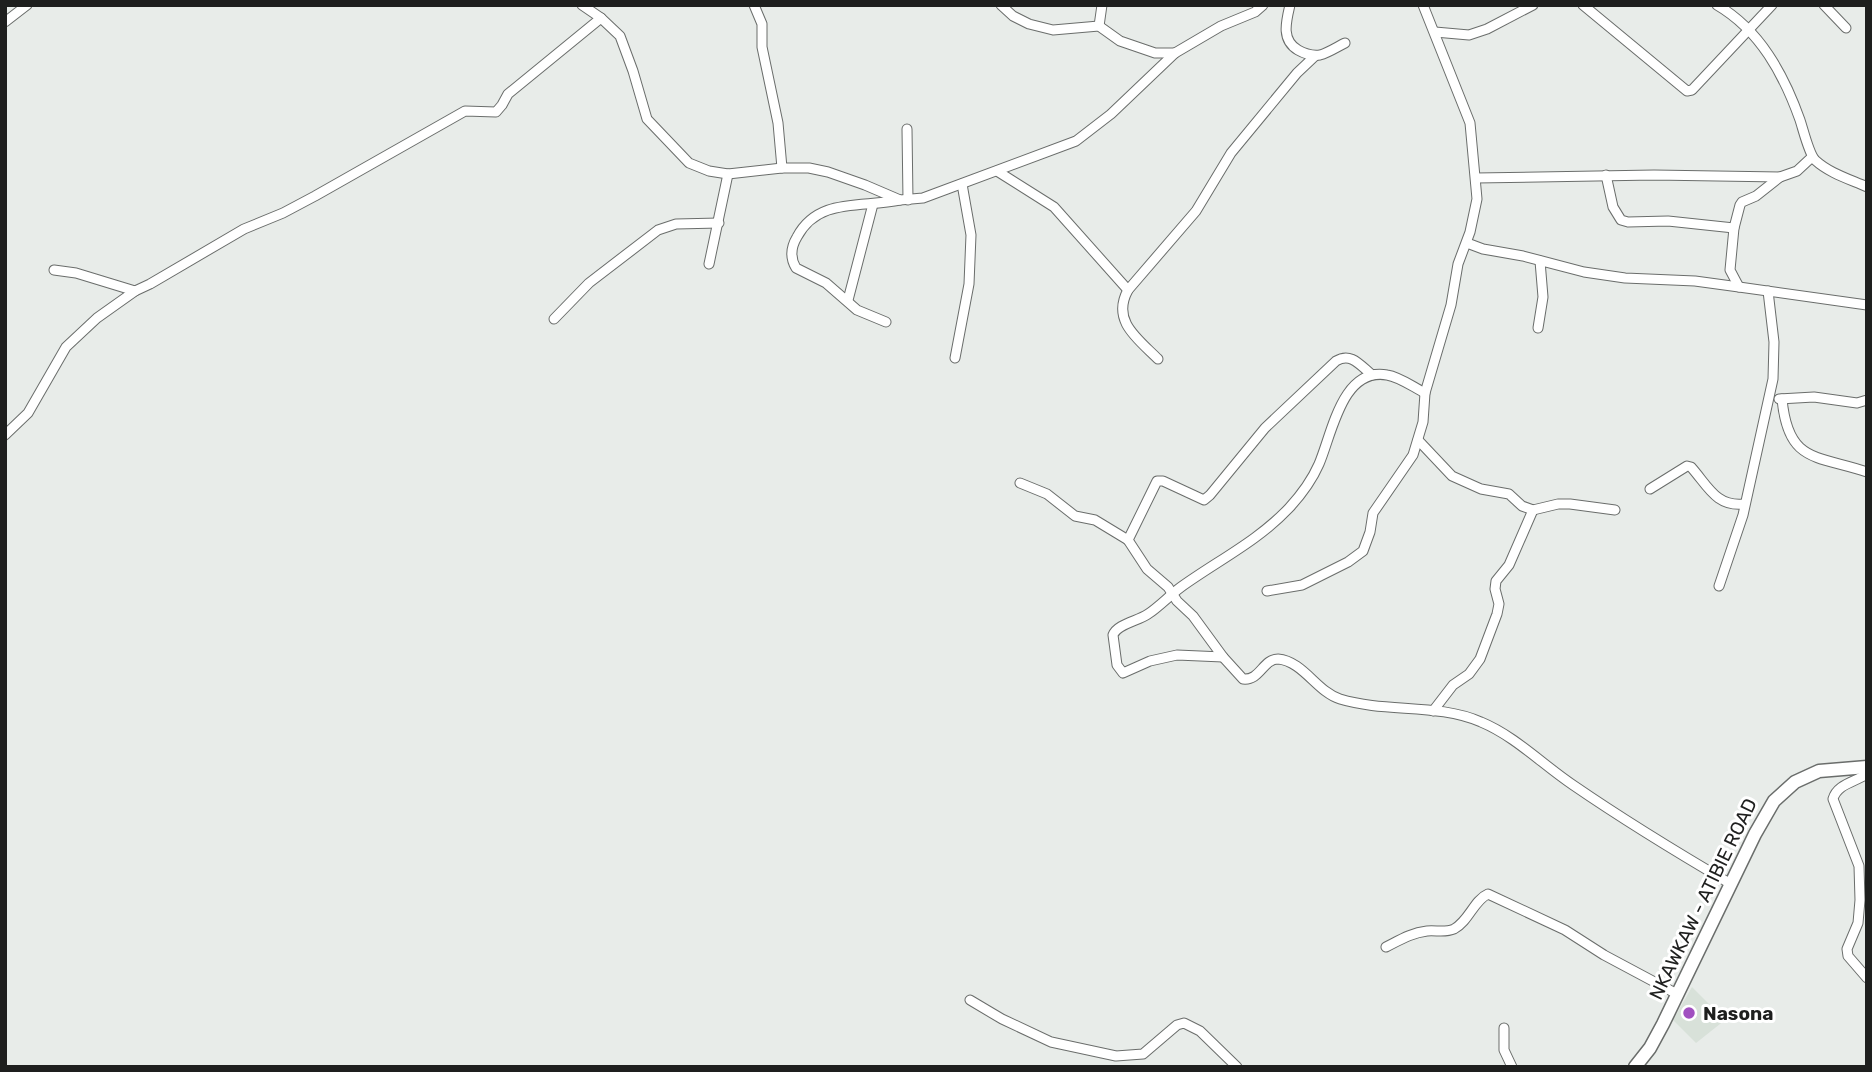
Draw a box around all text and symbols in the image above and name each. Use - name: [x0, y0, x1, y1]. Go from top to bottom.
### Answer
- street label: NKAWKAW - ATIBIE ROAD: [1644, 795, 1762, 1003]
- place label: Nasona: [1703, 1002, 1773, 1025]
- marker: Nasona: [1681, 1005, 1697, 1021]

